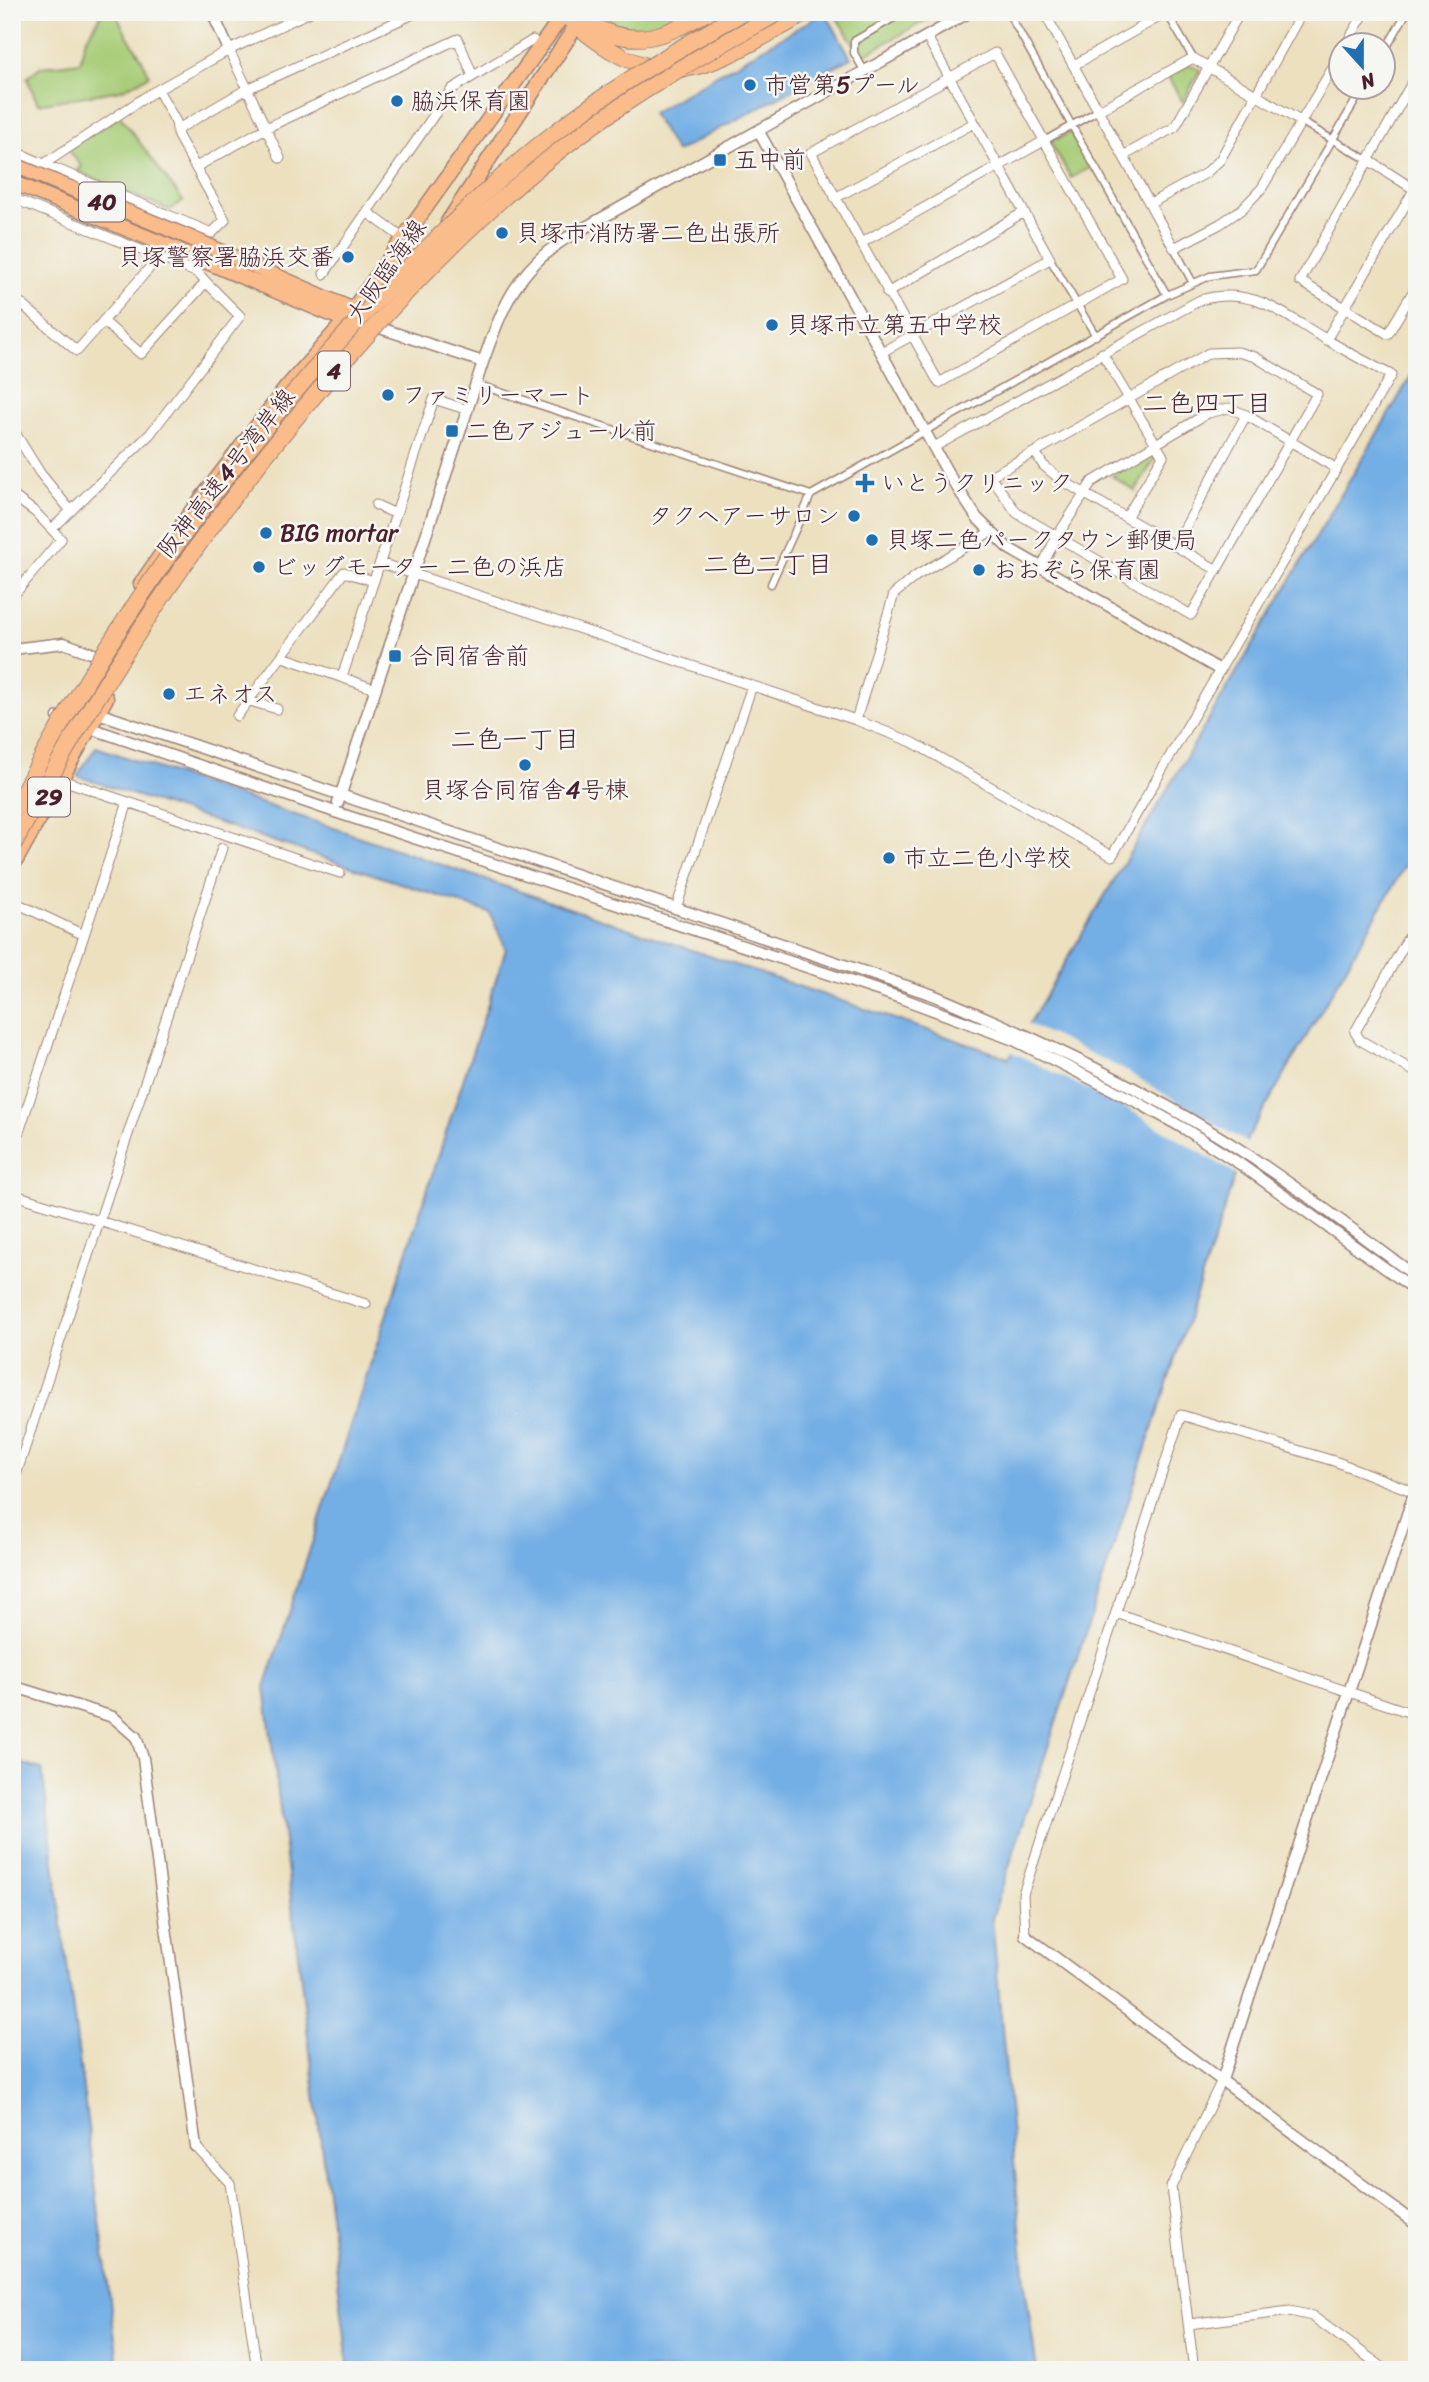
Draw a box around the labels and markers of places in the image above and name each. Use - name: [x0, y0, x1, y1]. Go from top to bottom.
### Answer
- place label: 市営第5プール: [764, 64, 920, 106]
- marker: 市営第5プール: [742, 77, 758, 93]
- place label: 脇浜保育園: [411, 80, 531, 122]
- marker: 脇浜保育園: [389, 93, 405, 109]
- place label: 五中前: [734, 139, 806, 181]
- marker: 五中前: [712, 152, 728, 168]
- place label: 貝塚市消防署二色出張所: [516, 212, 780, 254]
- marker: 貝塚市消防署二色出張所: [494, 225, 510, 241]
- place label: 貝塚警察署脇浜交番: [118, 236, 334, 278]
- marker: 貝塚警察署脇浜交番: [340, 249, 356, 265]
- place label: 貝塚市立第五中学校: [786, 304, 1002, 346]
- marker: 貝塚市立第五中学校: [764, 317, 780, 333]
- place label: ファミリーマート: [402, 374, 594, 416]
- marker: ファミリーマート: [380, 387, 396, 403]
- place label: 二色アジュール前: [466, 410, 657, 452]
- marker: 二色アジュール前: [444, 423, 460, 439]
- place label: いとうクリニック: [881, 462, 1073, 504]
- marker: いとうクリニック: [855, 473, 875, 493]
- place label: タクヘアーサロン: [648, 495, 840, 537]
- marker: タクヘアーサロン: [846, 508, 862, 524]
- place label: BIG mortar: [280, 512, 400, 554]
- place label: 貝塚二色パークタウン郵便局: [886, 519, 1198, 561]
- marker: BIG mortar: [258, 525, 274, 541]
- marker: 貝塚二色パークタウン郵便局: [864, 532, 880, 548]
- place label: ビッグモーター 二色の浜店: [273, 546, 567, 588]
- place label: おおぞら保育園: [993, 549, 1161, 591]
- marker: ビッグモーター 二色の浜店: [251, 559, 267, 575]
- marker: おおぞら保育園: [971, 562, 987, 578]
- place label: 合同宿舎前: [409, 635, 529, 677]
- marker: 合同宿舎前: [387, 648, 403, 664]
- place label: エネオス: [183, 673, 278, 715]
- marker: エネオス: [161, 686, 177, 702]
- marker: 貝塚合同宿舎4号棟: [517, 757, 533, 773]
- place label: 貝塚合同宿舎4号棟: [422, 769, 629, 811]
- place label: 市立二色小学校: [903, 837, 1071, 879]
- marker: 市立二色小学校: [881, 850, 897, 866]

